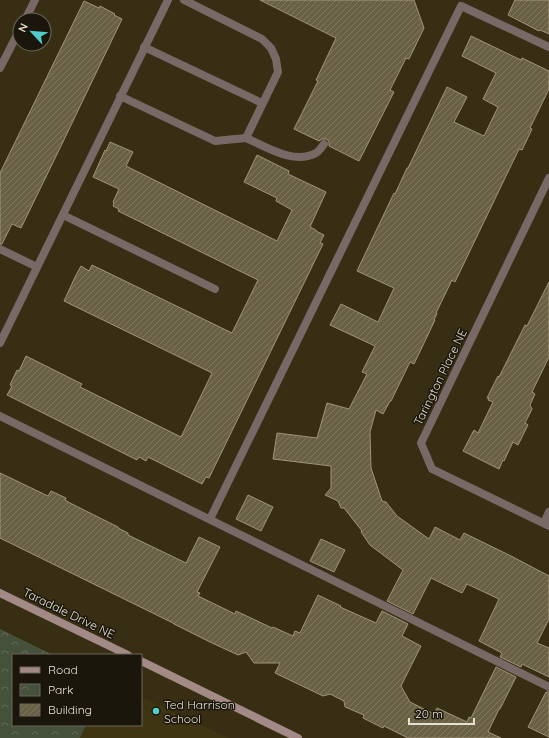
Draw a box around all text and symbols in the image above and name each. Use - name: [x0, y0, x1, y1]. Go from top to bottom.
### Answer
- north arrow: [12, 12, 52, 52]
- text: N: [15, 21, 31, 34]
- street label: Tarington Place NE: [410, 326, 470, 428]
- street label: Taradale Drive NE: [21, 584, 117, 642]
- legend: [12, 654, 142, 726]
- text: Road: [48, 662, 78, 677]
- text: Park: [48, 682, 73, 697]
- place label: Ted Harrison School: [164, 697, 235, 726]
- scale bar: [409, 700, 474, 726]
- text: Building: [48, 702, 92, 717]
- marker: Ted Harrison School: [151, 706, 161, 716]
- text: 20 m: [415, 706, 443, 721]

